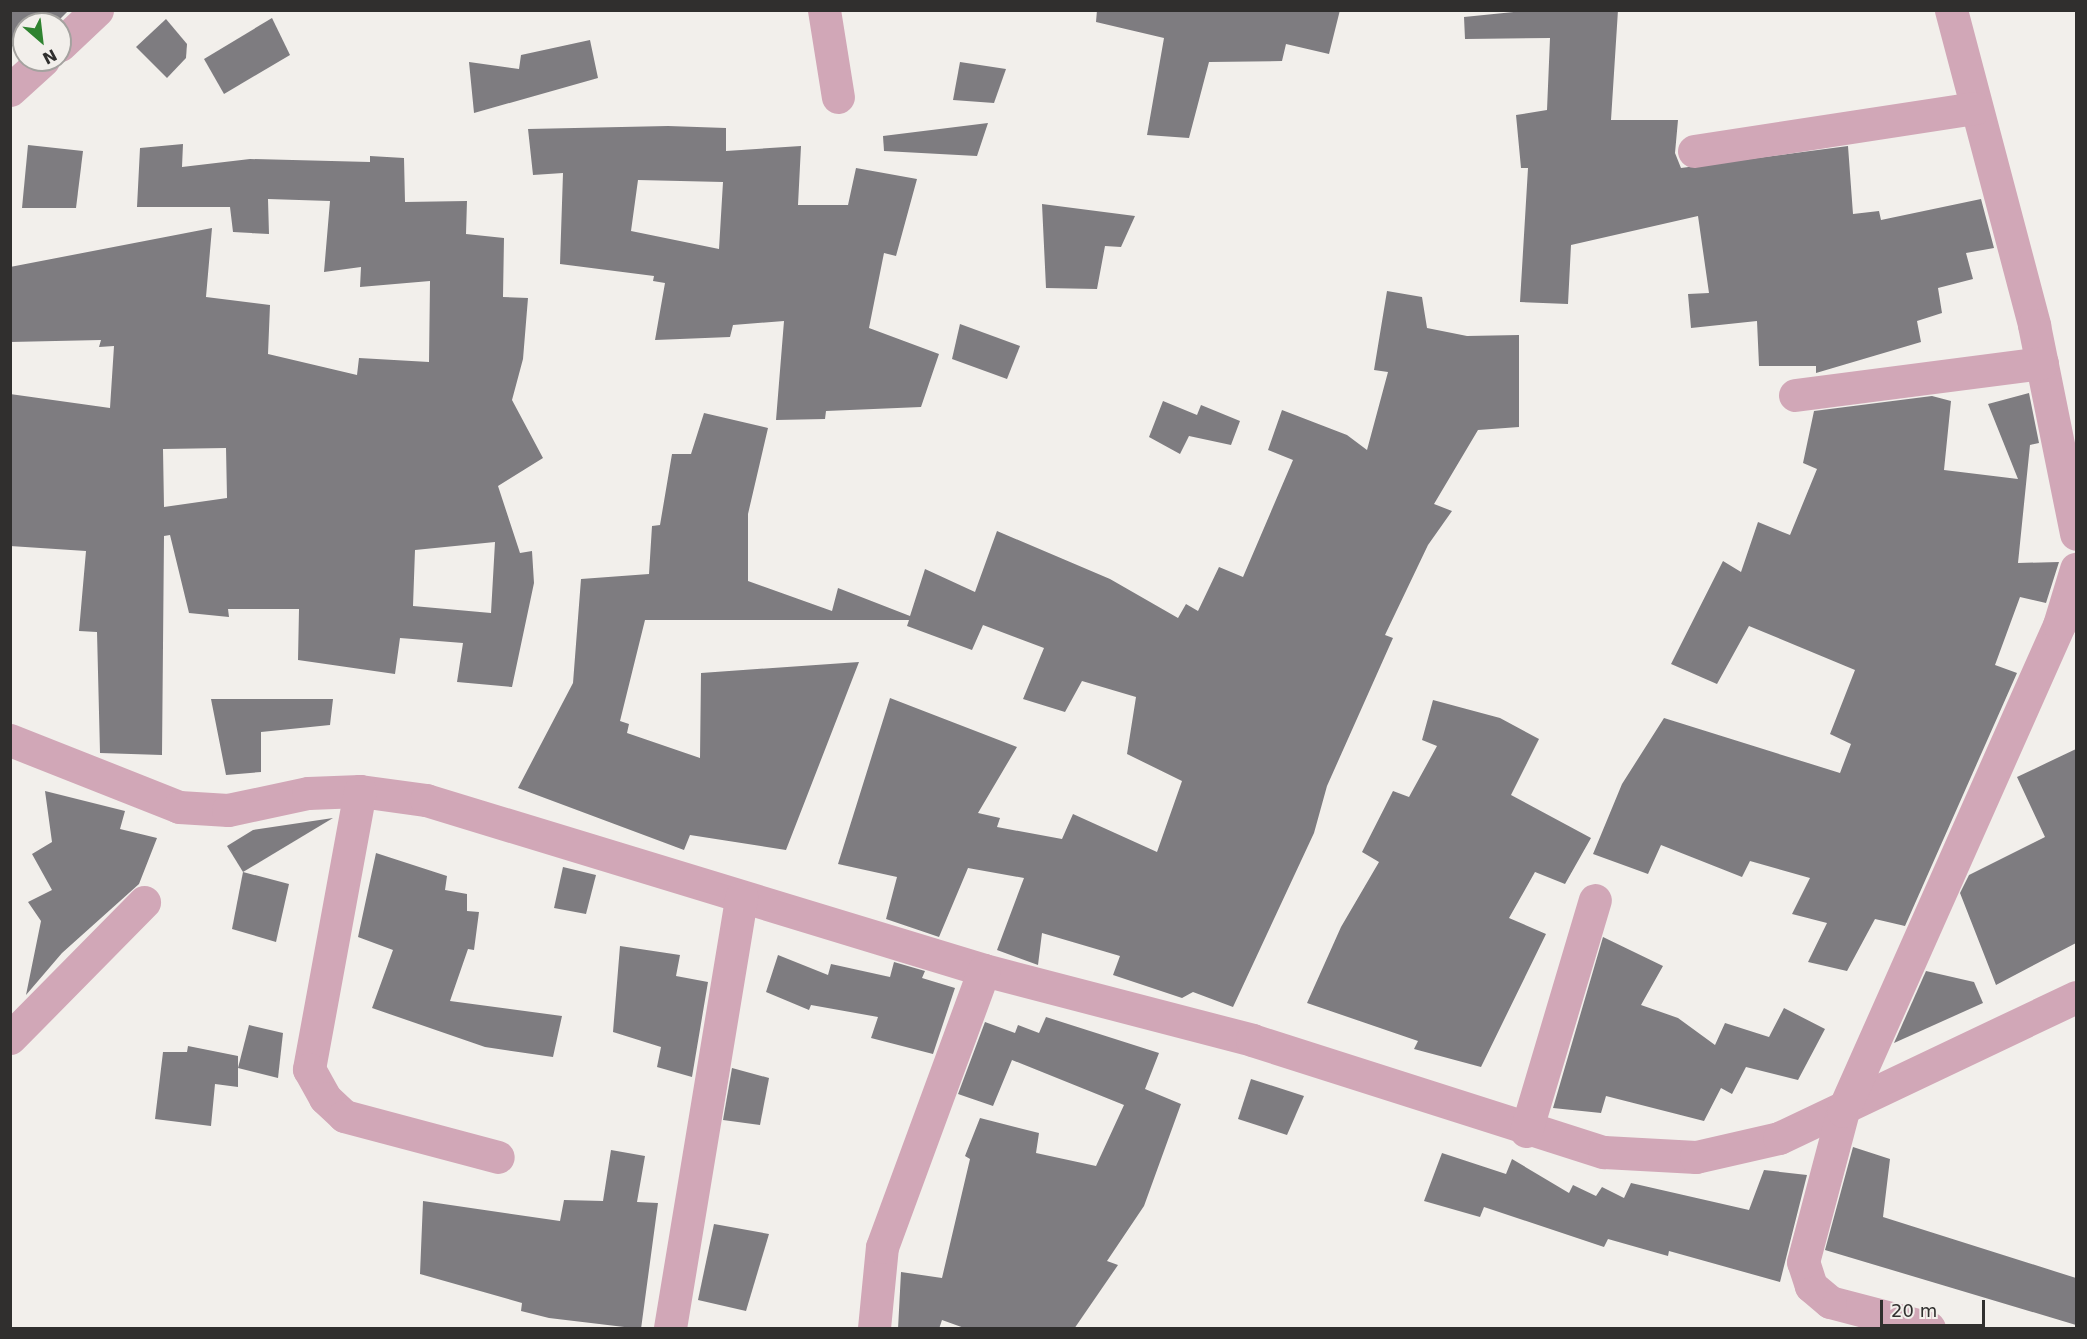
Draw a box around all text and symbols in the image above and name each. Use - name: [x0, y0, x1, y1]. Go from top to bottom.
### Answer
- north arrow: [12, 12, 72, 72]
- text: N: [39, 45, 60, 68]
- scale bar: [1883, 1288, 1988, 1326]
- text: 20 m: [1891, 1300, 1937, 1321]

